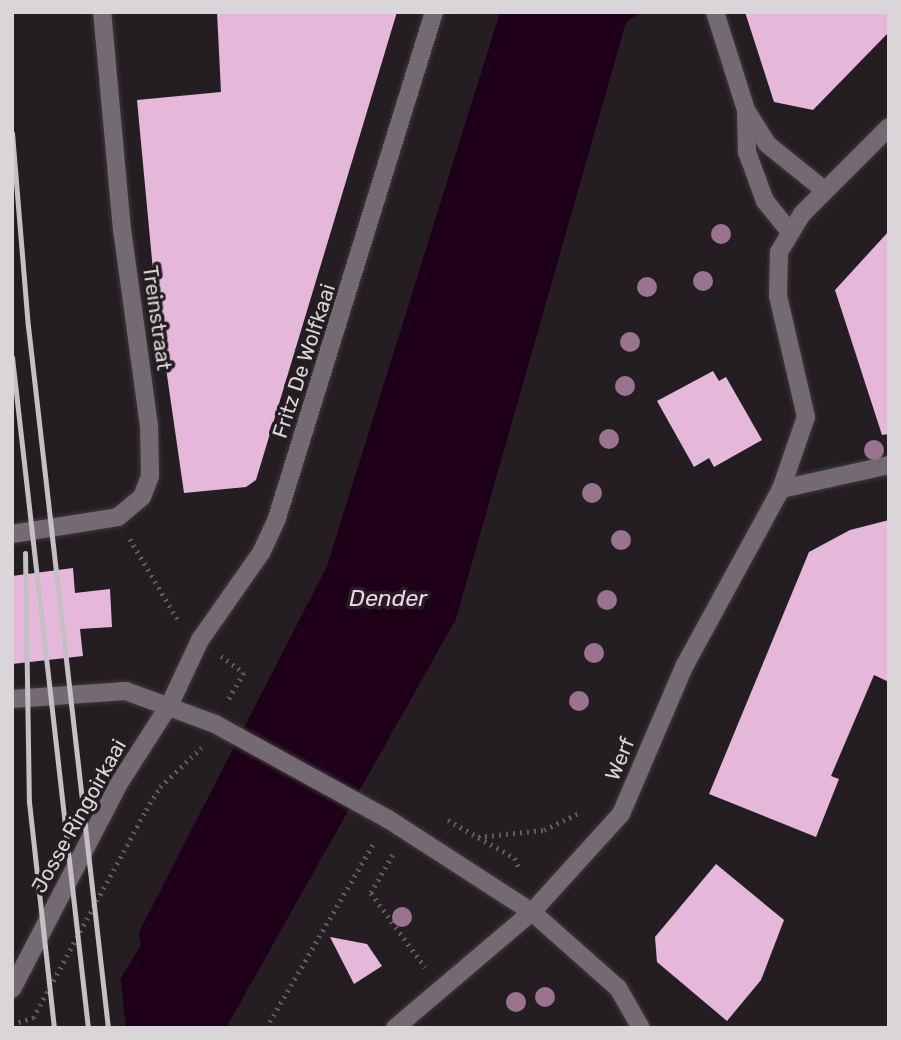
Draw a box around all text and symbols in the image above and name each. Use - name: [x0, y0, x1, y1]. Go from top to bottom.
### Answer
- street label: Treinstraat: [137, 264, 177, 372]
- street label: Fritz De Wolfkaai: [267, 281, 341, 441]
- water label: Dender: [349, 584, 427, 612]
- street label: Werf: [600, 734, 640, 784]
- street label: Josse Ringoirkaai: [26, 735, 132, 897]

